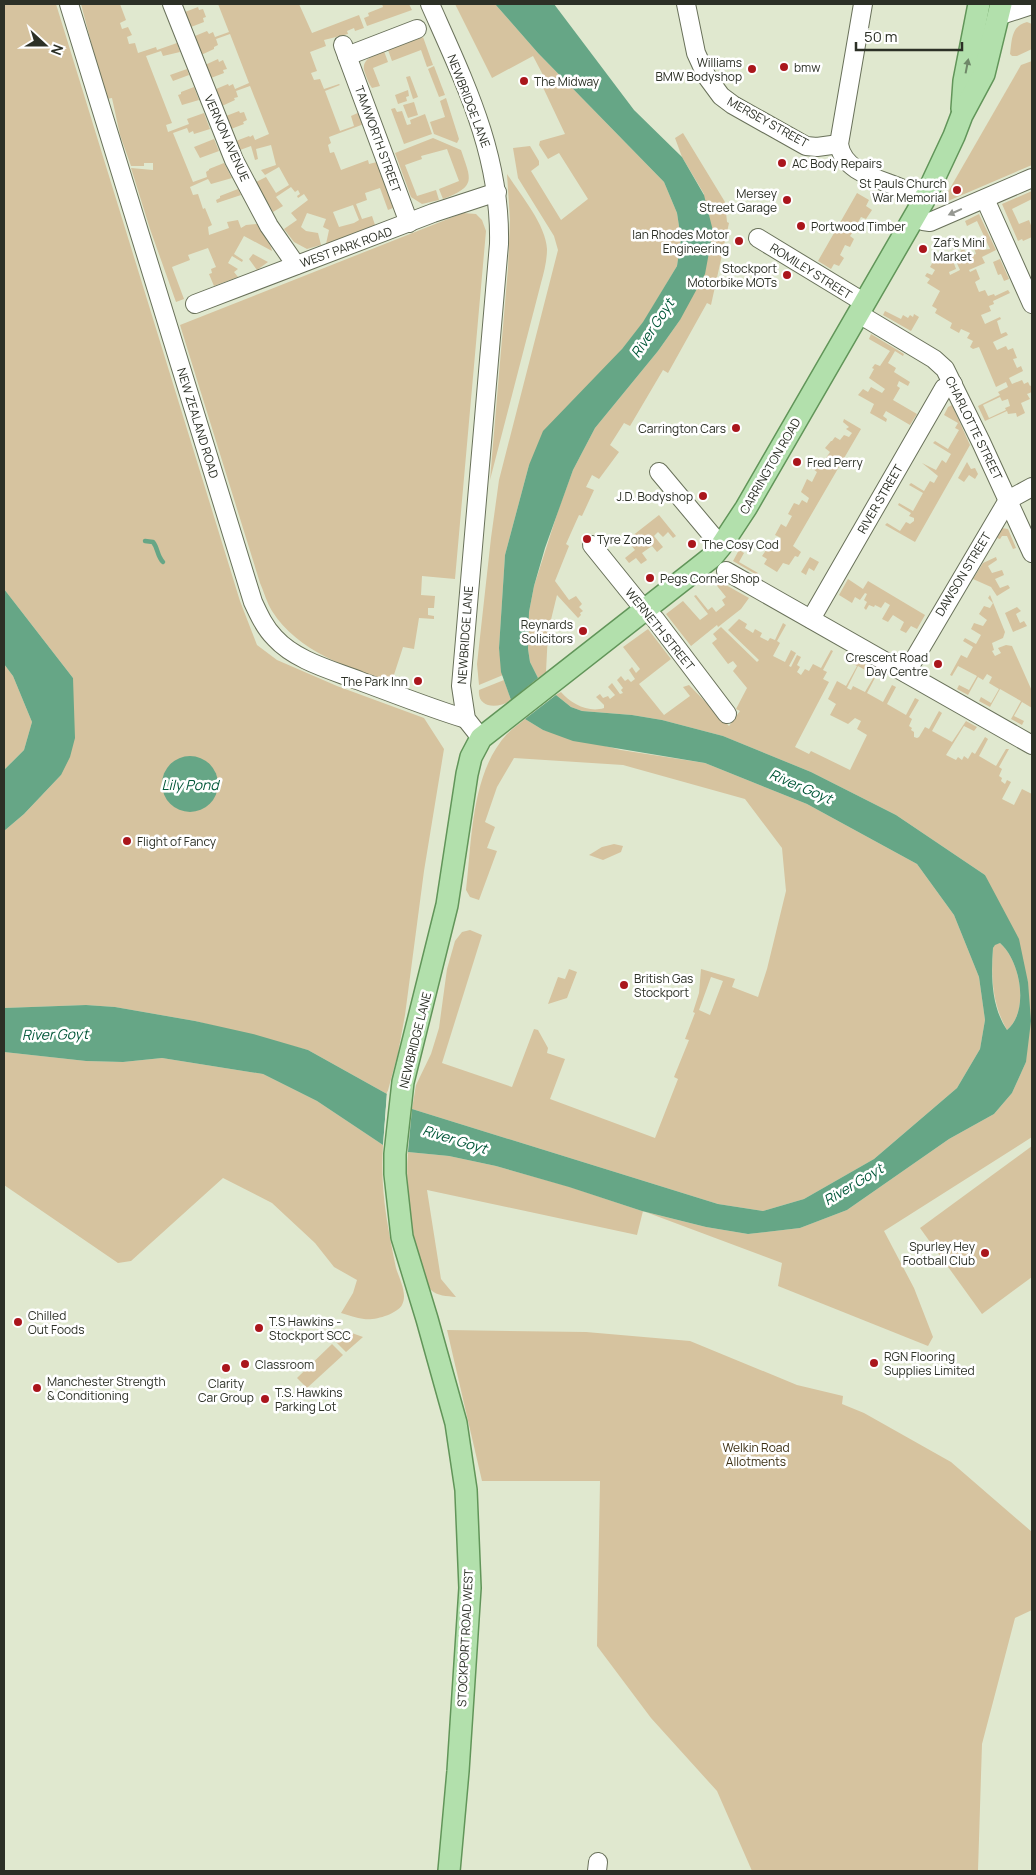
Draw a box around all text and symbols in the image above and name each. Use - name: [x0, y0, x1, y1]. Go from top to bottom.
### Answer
- north arrow: [20, 20, 70, 70]
- scale bar: [856, 20, 962, 52]
- text: 50 m: [864, 26, 898, 47]
- text: N: [47, 42, 68, 58]
- street label: NEWBRIDGE LANE: [443, 52, 495, 150]
- place label: Williams BMW Bodyshop: [655, 54, 742, 85]
- one-way arrow: [963, 58, 971, 74]
- place label: bmw: [794, 59, 821, 76]
- marker: bmw: [778, 61, 790, 73]
- marker: Williams BMW Bodyshop: [746, 63, 758, 75]
- place label: The Midway: [534, 73, 600, 90]
- marker: The Midway: [518, 75, 530, 87]
- street label: TAMWORTH STREET: [351, 83, 406, 196]
- street label: VERNON AVENUE: [200, 92, 254, 184]
- street label: MERSEY STREET: [724, 93, 812, 152]
- place label: AC Body Repairs: [792, 155, 882, 172]
- marker: AC Body Repairs: [776, 157, 788, 169]
- place label: St Pauls Church War Memorial: [859, 175, 947, 206]
- marker: St Pauls Church War Memorial: [951, 184, 963, 196]
- place label: Mersey Street Garage: [699, 185, 778, 216]
- marker: Mersey Street Garage: [781, 194, 793, 206]
- one-way arrow: [948, 208, 962, 216]
- place label: Portwood Timber: [811, 218, 906, 235]
- marker: Portwood Timber: [795, 220, 807, 232]
- street label: WEST PARK ROAD: [297, 222, 395, 272]
- place label: Ian Rhodes Motor Engineering: [632, 226, 730, 257]
- place label: Zaf's Mini Market: [933, 234, 985, 265]
- marker: Ian Rhodes Motor Engineering: [733, 235, 745, 247]
- street label: ROMILEY STREET: [767, 239, 856, 303]
- marker: Zaf's Mini Market: [917, 243, 929, 255]
- place label: Stockport Motorbike MOTs: [687, 260, 777, 291]
- marker: Stockport Motorbike MOTs: [781, 269, 793, 281]
- water label: River Goyt: [626, 294, 679, 361]
- street label: NEW ZEALAND ROAD: [173, 366, 223, 480]
- street label: CHARLOTTE STREET: [941, 373, 1007, 483]
- street label: CARRINGTON ROAD: [736, 415, 804, 517]
- place label: Carrington Cars: [638, 420, 726, 437]
- marker: Carrington Cars: [730, 422, 742, 434]
- place label: Fred Perry: [807, 454, 864, 471]
- marker: Fred Perry: [791, 456, 803, 468]
- street label: RIVER STREET: [853, 461, 907, 537]
- place label: J.D. Bodyshop: [617, 488, 693, 505]
- marker: J.D. Bodyshop: [697, 490, 709, 502]
- street label: DAWSON STREET: [931, 528, 995, 619]
- place label: Tyre Zone: [597, 531, 652, 548]
- marker: Tyre Zone: [581, 533, 593, 545]
- place label: The Cosy Cod: [702, 536, 779, 553]
- marker: The Cosy Cod: [686, 538, 698, 550]
- place label: Pegs Corner Shop: [660, 570, 760, 587]
- marker: Pegs Corner Shop: [644, 572, 656, 584]
- street label: WERNETH STREET: [621, 584, 699, 674]
- street label: NEWBRIDGE LANE: [453, 585, 477, 685]
- place label: Reynards Solicitors: [521, 616, 573, 647]
- marker: Reynards Solicitors: [577, 625, 589, 637]
- place label: Crescent Road Day Centre: [846, 649, 928, 680]
- marker: Crescent Road Day Centre: [932, 658, 944, 670]
- place label: The Park Inn: [341, 673, 408, 690]
- marker: The Park Inn: [412, 675, 424, 687]
- water label: River Goyt: [767, 764, 837, 808]
- water label: Lily Pond: [161, 775, 220, 794]
- place label: Flight of Fancy: [137, 833, 217, 850]
- marker: Flight of Fancy: [121, 835, 133, 847]
- place label: British Gas Stockport: [634, 970, 693, 1001]
- marker: British Gas Stockport: [618, 979, 630, 991]
- street label: NEWBRIDGE LANE: [395, 990, 435, 1090]
- water label: River Goyt: [22, 1024, 90, 1044]
- water label: River Goyt: [420, 1120, 491, 1158]
- water label: River Goyt: [820, 1158, 888, 1209]
- place label: Spurley Hey Football Club: [903, 1238, 976, 1269]
- marker: Spurley Hey Football Club: [979, 1247, 991, 1259]
- place label: Chilled Out Foods: [28, 1307, 85, 1338]
- place label: T.S Hawkins - Stockport SCC: [269, 1313, 351, 1344]
- marker: Chilled Out Foods: [12, 1316, 24, 1328]
- marker: T.S Hawkins - Stockport SCC: [253, 1322, 265, 1334]
- place label: RGN Flooring Supplies Limited: [884, 1348, 975, 1379]
- place label: Classroom: [255, 1356, 314, 1373]
- marker: RGN Flooring Supplies Limited: [868, 1357, 880, 1369]
- marker: Classroom: [239, 1358, 251, 1370]
- marker: Clarity Car Group: [220, 1362, 232, 1374]
- place label: Manchester Strength & Conditioning: [47, 1373, 166, 1404]
- place label: Clarity Car Group: [198, 1375, 254, 1406]
- marker: Manchester Strength & Conditioning: [31, 1382, 43, 1394]
- place label: T.S. Hawkins Parking Lot: [275, 1384, 343, 1415]
- marker: T.S. Hawkins Parking Lot: [259, 1393, 271, 1405]
- park label: Welkin Road Allotments: [722, 1439, 790, 1470]
- street label: STOCKPORT ROAD WEST: [453, 1568, 477, 1707]

